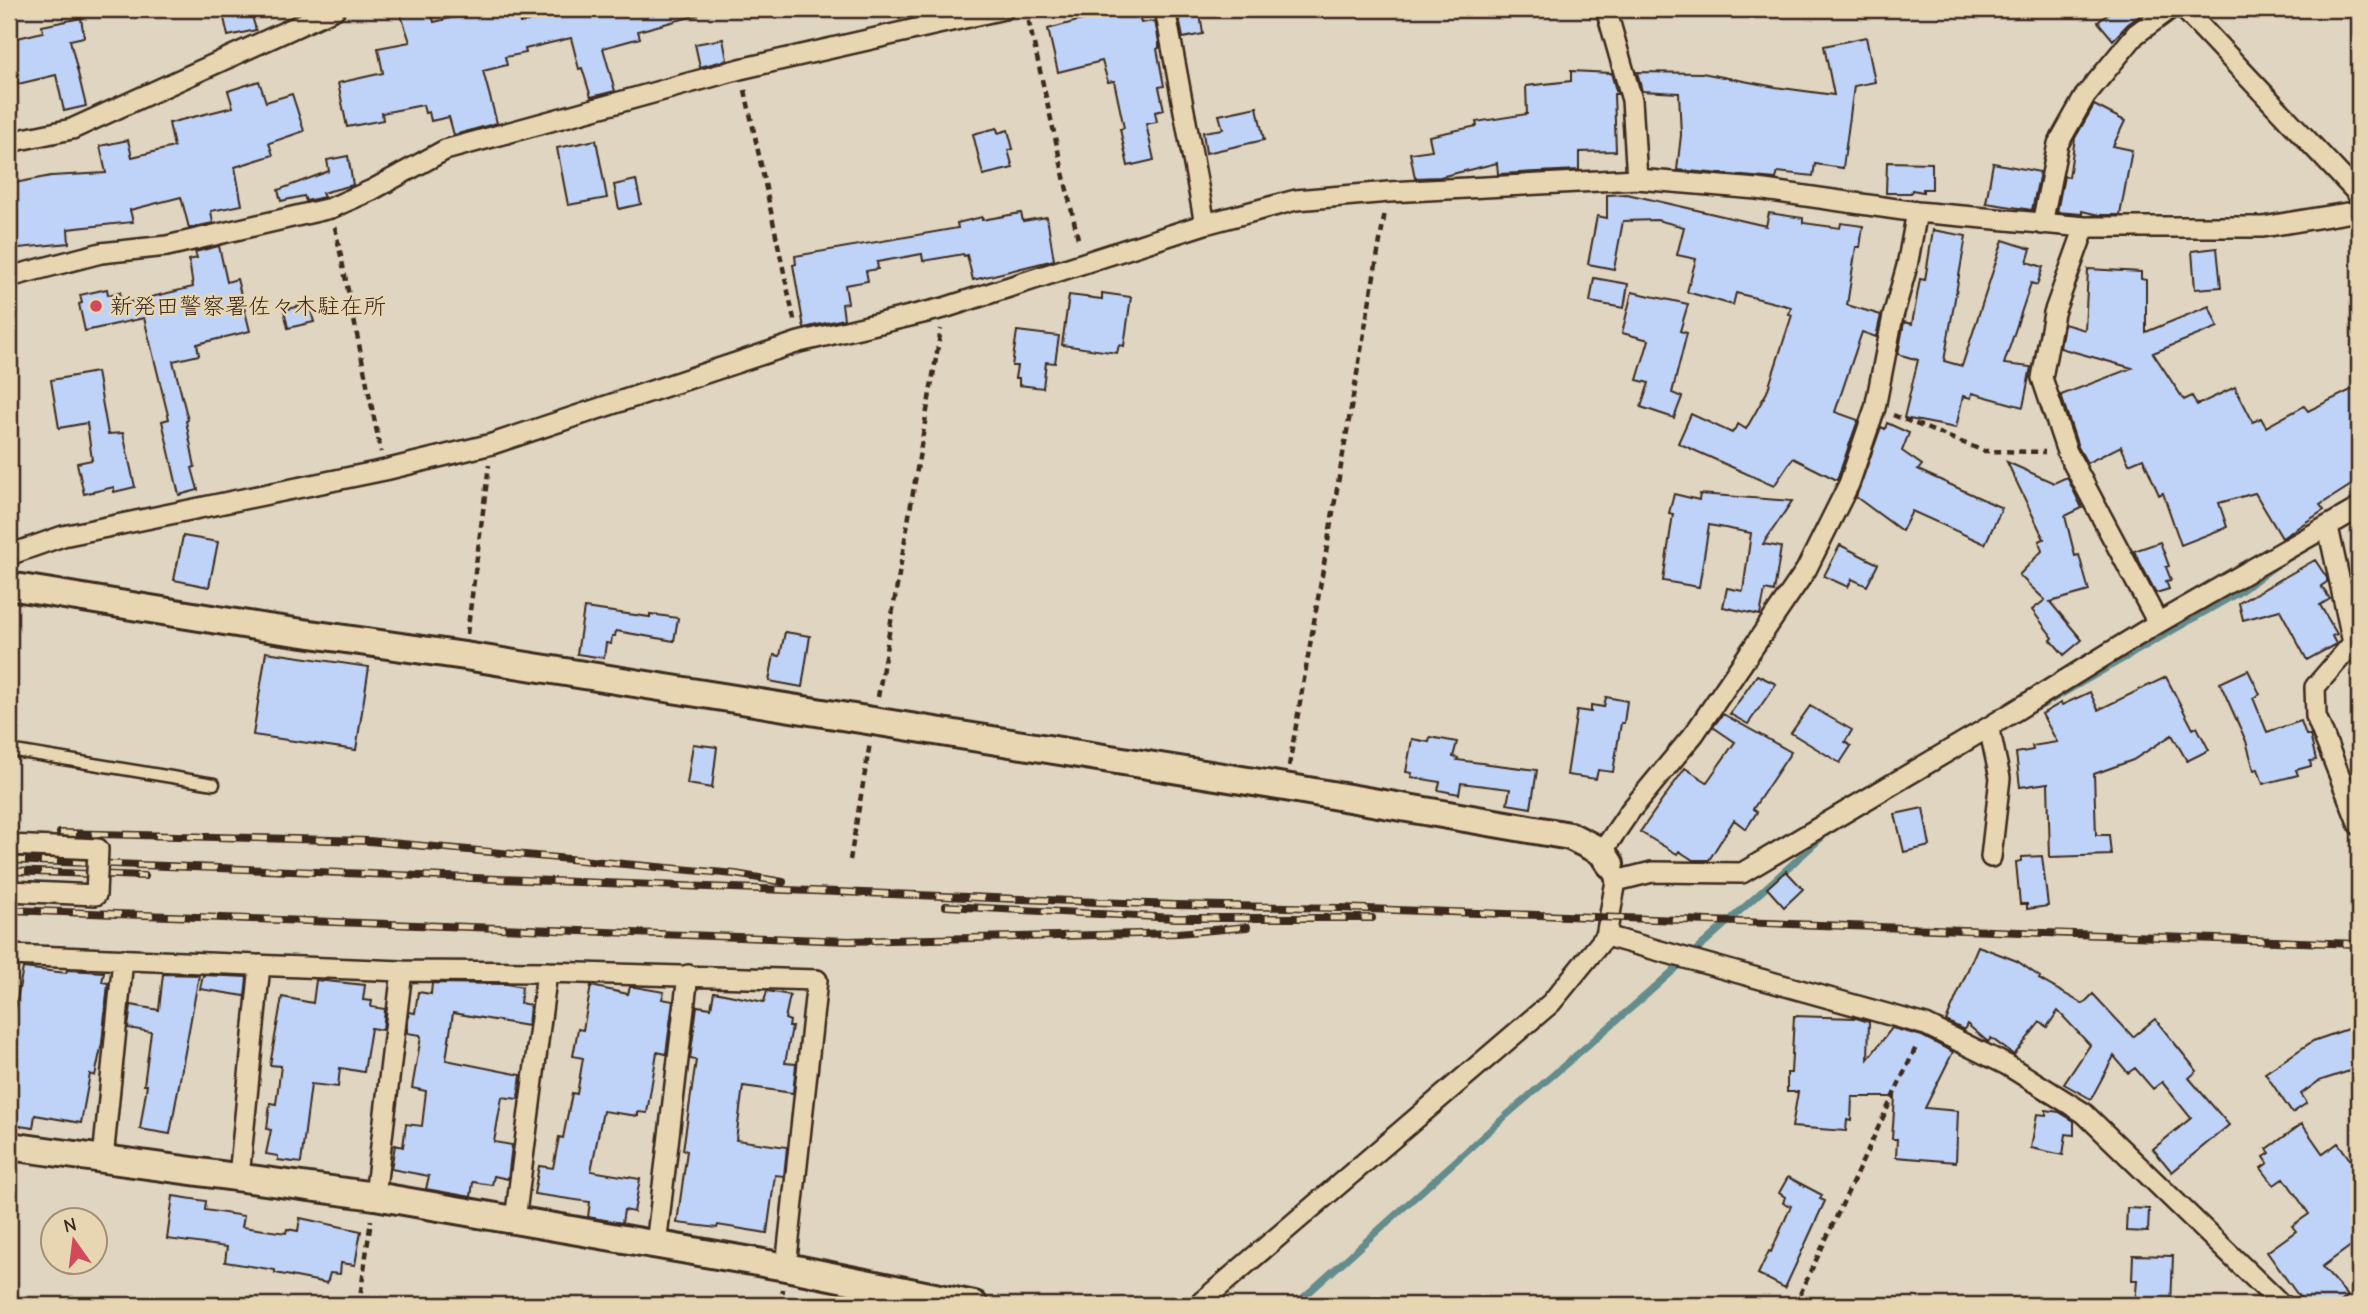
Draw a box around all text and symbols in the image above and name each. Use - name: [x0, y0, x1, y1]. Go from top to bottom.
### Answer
- place label: 新発田警察署佐々木駐在所: [110, 293, 386, 320]
- marker: 新発田警察署佐々木駐在所: [88, 298, 104, 314]
- north arrow: [38, 1206, 108, 1276]
- text: N: [61, 1213, 79, 1238]

